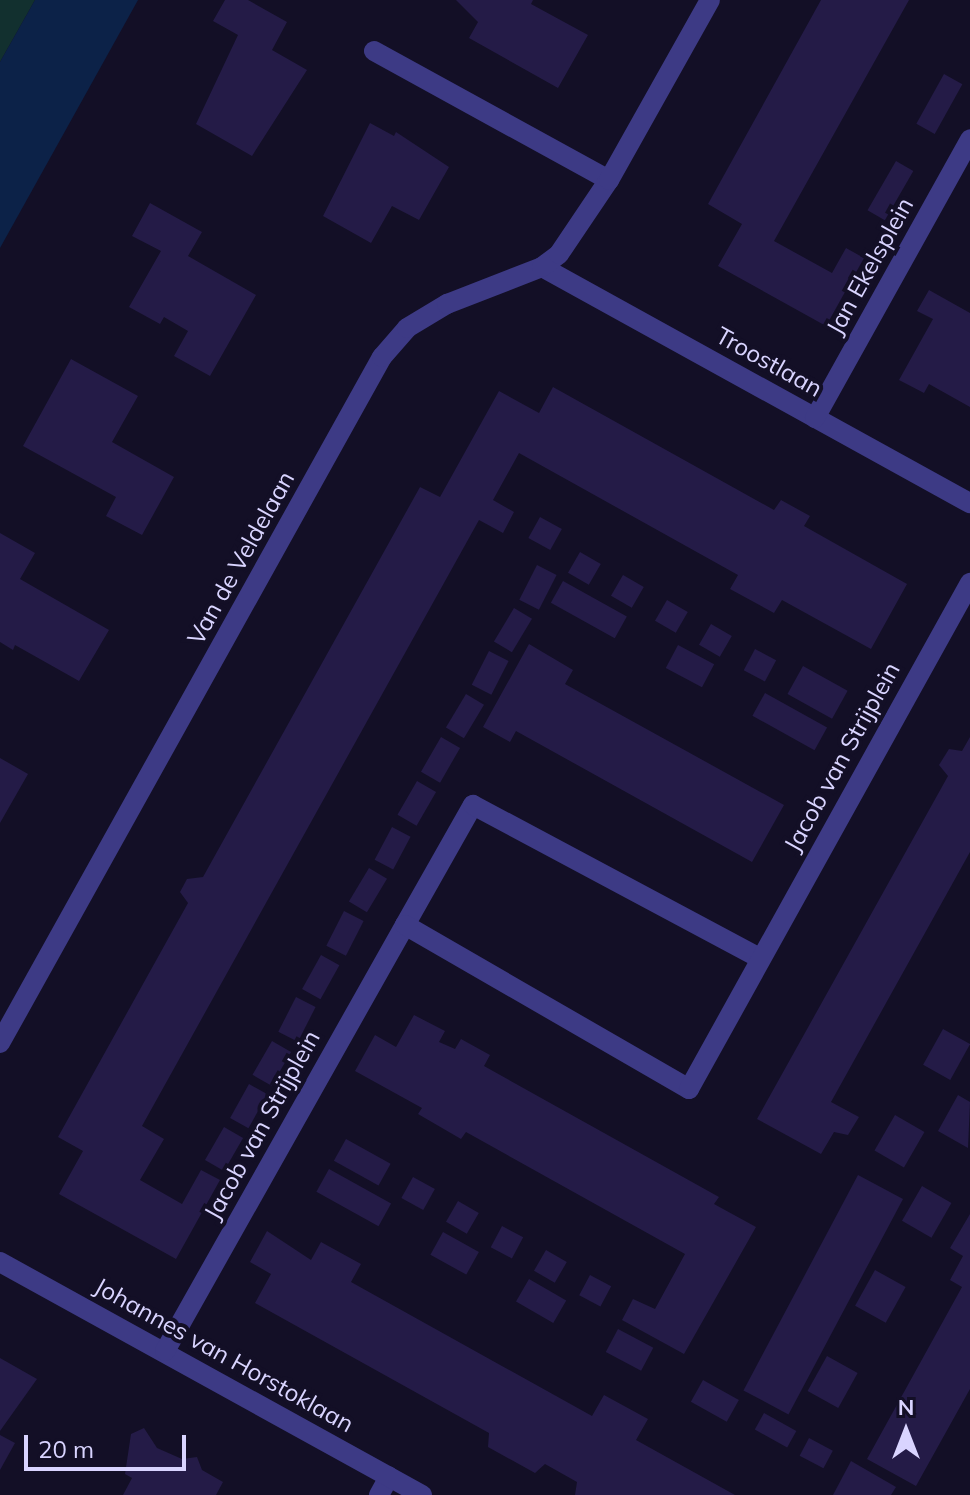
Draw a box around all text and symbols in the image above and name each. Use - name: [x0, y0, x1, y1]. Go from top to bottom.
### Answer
- street label: Jan Ekelsplein: [820, 192, 920, 340]
- street label: Troostlaan: [711, 321, 827, 403]
- street label: Van de Veldelaan: [181, 466, 301, 650]
- street label: Jacob van Strijplein: [778, 657, 906, 857]
- street label: Jacob van Strijplein: [198, 1025, 326, 1225]
- street label: Johannes van Horstoklaan: [89, 1272, 359, 1438]
- north arrow: [866, 1391, 946, 1471]
- text: N: [898, 1393, 914, 1421]
- scale bar: [28, 1419, 190, 1469]
- text: 20 m: [38, 1434, 94, 1464]

